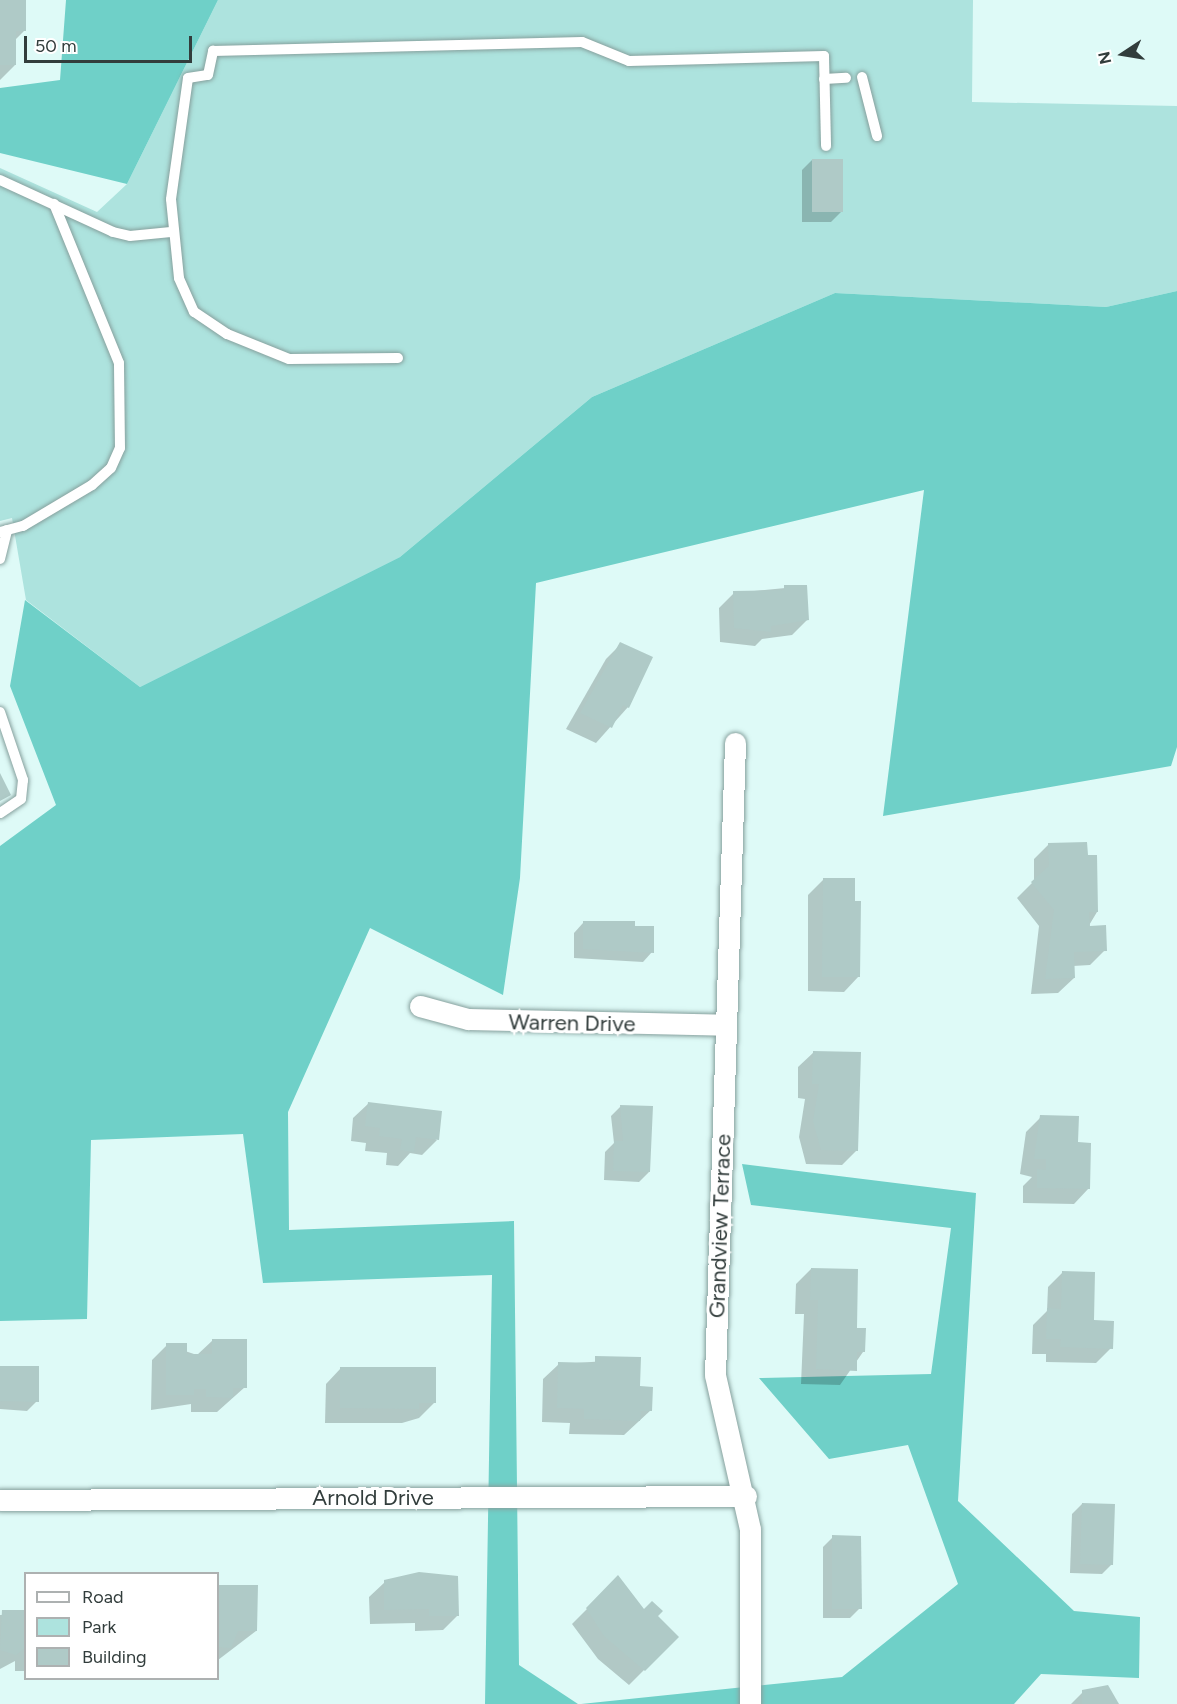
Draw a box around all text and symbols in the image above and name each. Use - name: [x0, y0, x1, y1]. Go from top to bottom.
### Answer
- scale bar: [27, 24, 195, 62]
- north arrow: [1093, 24, 1153, 84]
- text: 50 m: [35, 35, 77, 57]
- text: N: [1094, 50, 1115, 66]
- street label: Warren Drive: [508, 1009, 636, 1037]
- street label: Grandview Terrace: [704, 1133, 736, 1319]
- street label: Arnold Drive: [312, 1485, 434, 1511]
- legend: [24, 1572, 219, 1680]
- text: Road: [82, 1586, 123, 1608]
- text: Park: [82, 1616, 116, 1638]
- text: Building: [82, 1646, 147, 1668]

